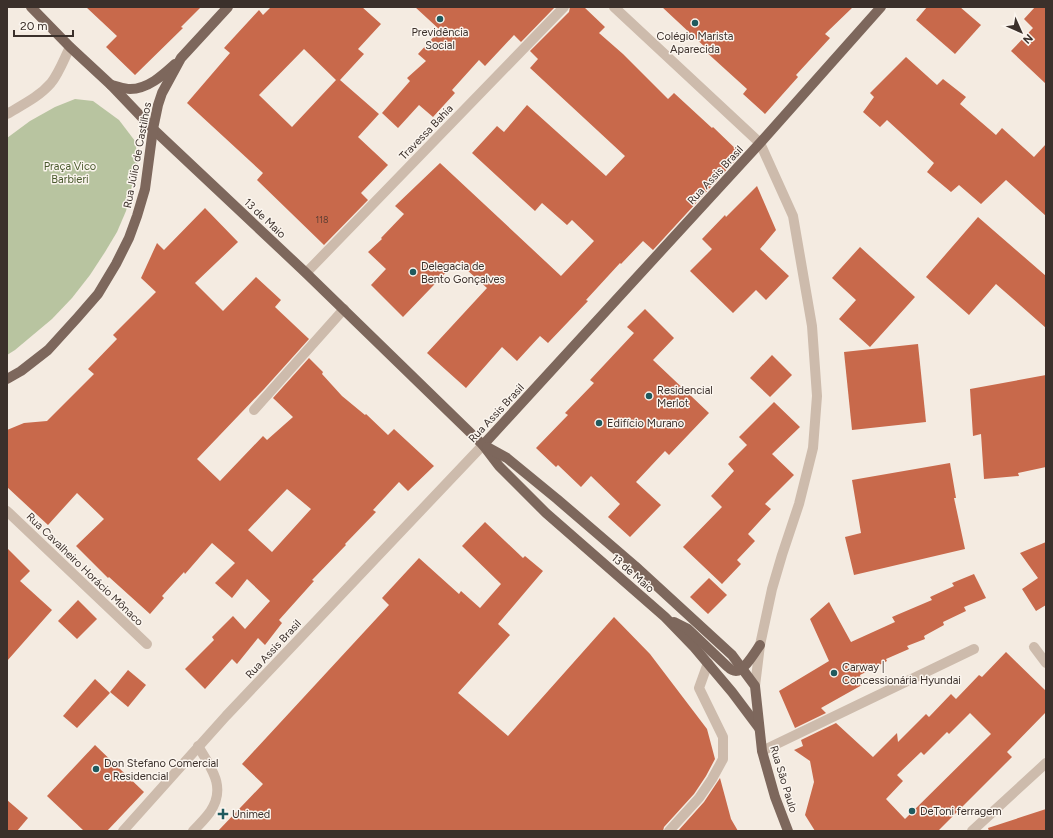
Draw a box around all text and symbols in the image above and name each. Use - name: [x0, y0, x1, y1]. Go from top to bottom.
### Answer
- scale bar: [14, 12, 73, 38]
- north arrow: [1001, 12, 1041, 52]
- marker: Previdência Social: [435, 14, 445, 24]
- marker: Colégio Marista Aparecida: [690, 18, 700, 28]
- text: 20 m: [20, 19, 48, 33]
- place label: Previdência Social: [412, 26, 468, 52]
- place label: Colégio Marista Aparecida: [657, 30, 733, 56]
- text: N: [1020, 31, 1035, 46]
- street label: Rua Júlio de Castilhos: [121, 101, 154, 209]
- street label: Travessa Bahia: [397, 102, 456, 163]
- street label: Rua Assis Brasil: [685, 143, 746, 207]
- park label: Praça Vico Barbieri: [44, 160, 96, 186]
- street label: 13 de Maio: [241, 196, 288, 241]
- house number: 118: [316, 214, 329, 225]
- place label: Delegacia de Bento Gonçalves: [421, 260, 505, 286]
- marker: Delegacia de Bento Gonçalves: [408, 267, 418, 277]
- street label: Rua Assis Brasil: [466, 381, 527, 445]
- place label: Residencial Merlot: [657, 384, 713, 410]
- marker: Residencial Merlot: [644, 391, 654, 401]
- place label: Edifício Murano: [607, 417, 684, 430]
- marker: Edifício Murano: [594, 418, 604, 428]
- street label: Rua Cavalheiro Horácio Mônaco: [24, 510, 146, 629]
- street label: 13 de Maio: [609, 551, 657, 595]
- street label: Rua Assis Brasil: [243, 617, 304, 681]
- place label: Carway | Concessionária Hyundai: [842, 661, 961, 687]
- marker: Carway | Concessionária Hyundai: [829, 668, 839, 678]
- street label: Rua São Paulo: [767, 744, 800, 814]
- place label: Don Stefano Comercial e Residencial: [104, 757, 219, 783]
- marker: Don Stefano Comercial e Residencial: [91, 764, 101, 774]
- place label: DeToni ferragem: [920, 805, 1002, 818]
- marker: DeToni ferragem: [907, 806, 917, 816]
- marker: Unimed: [217, 808, 229, 820]
- place label: Unimed: [232, 808, 270, 821]

